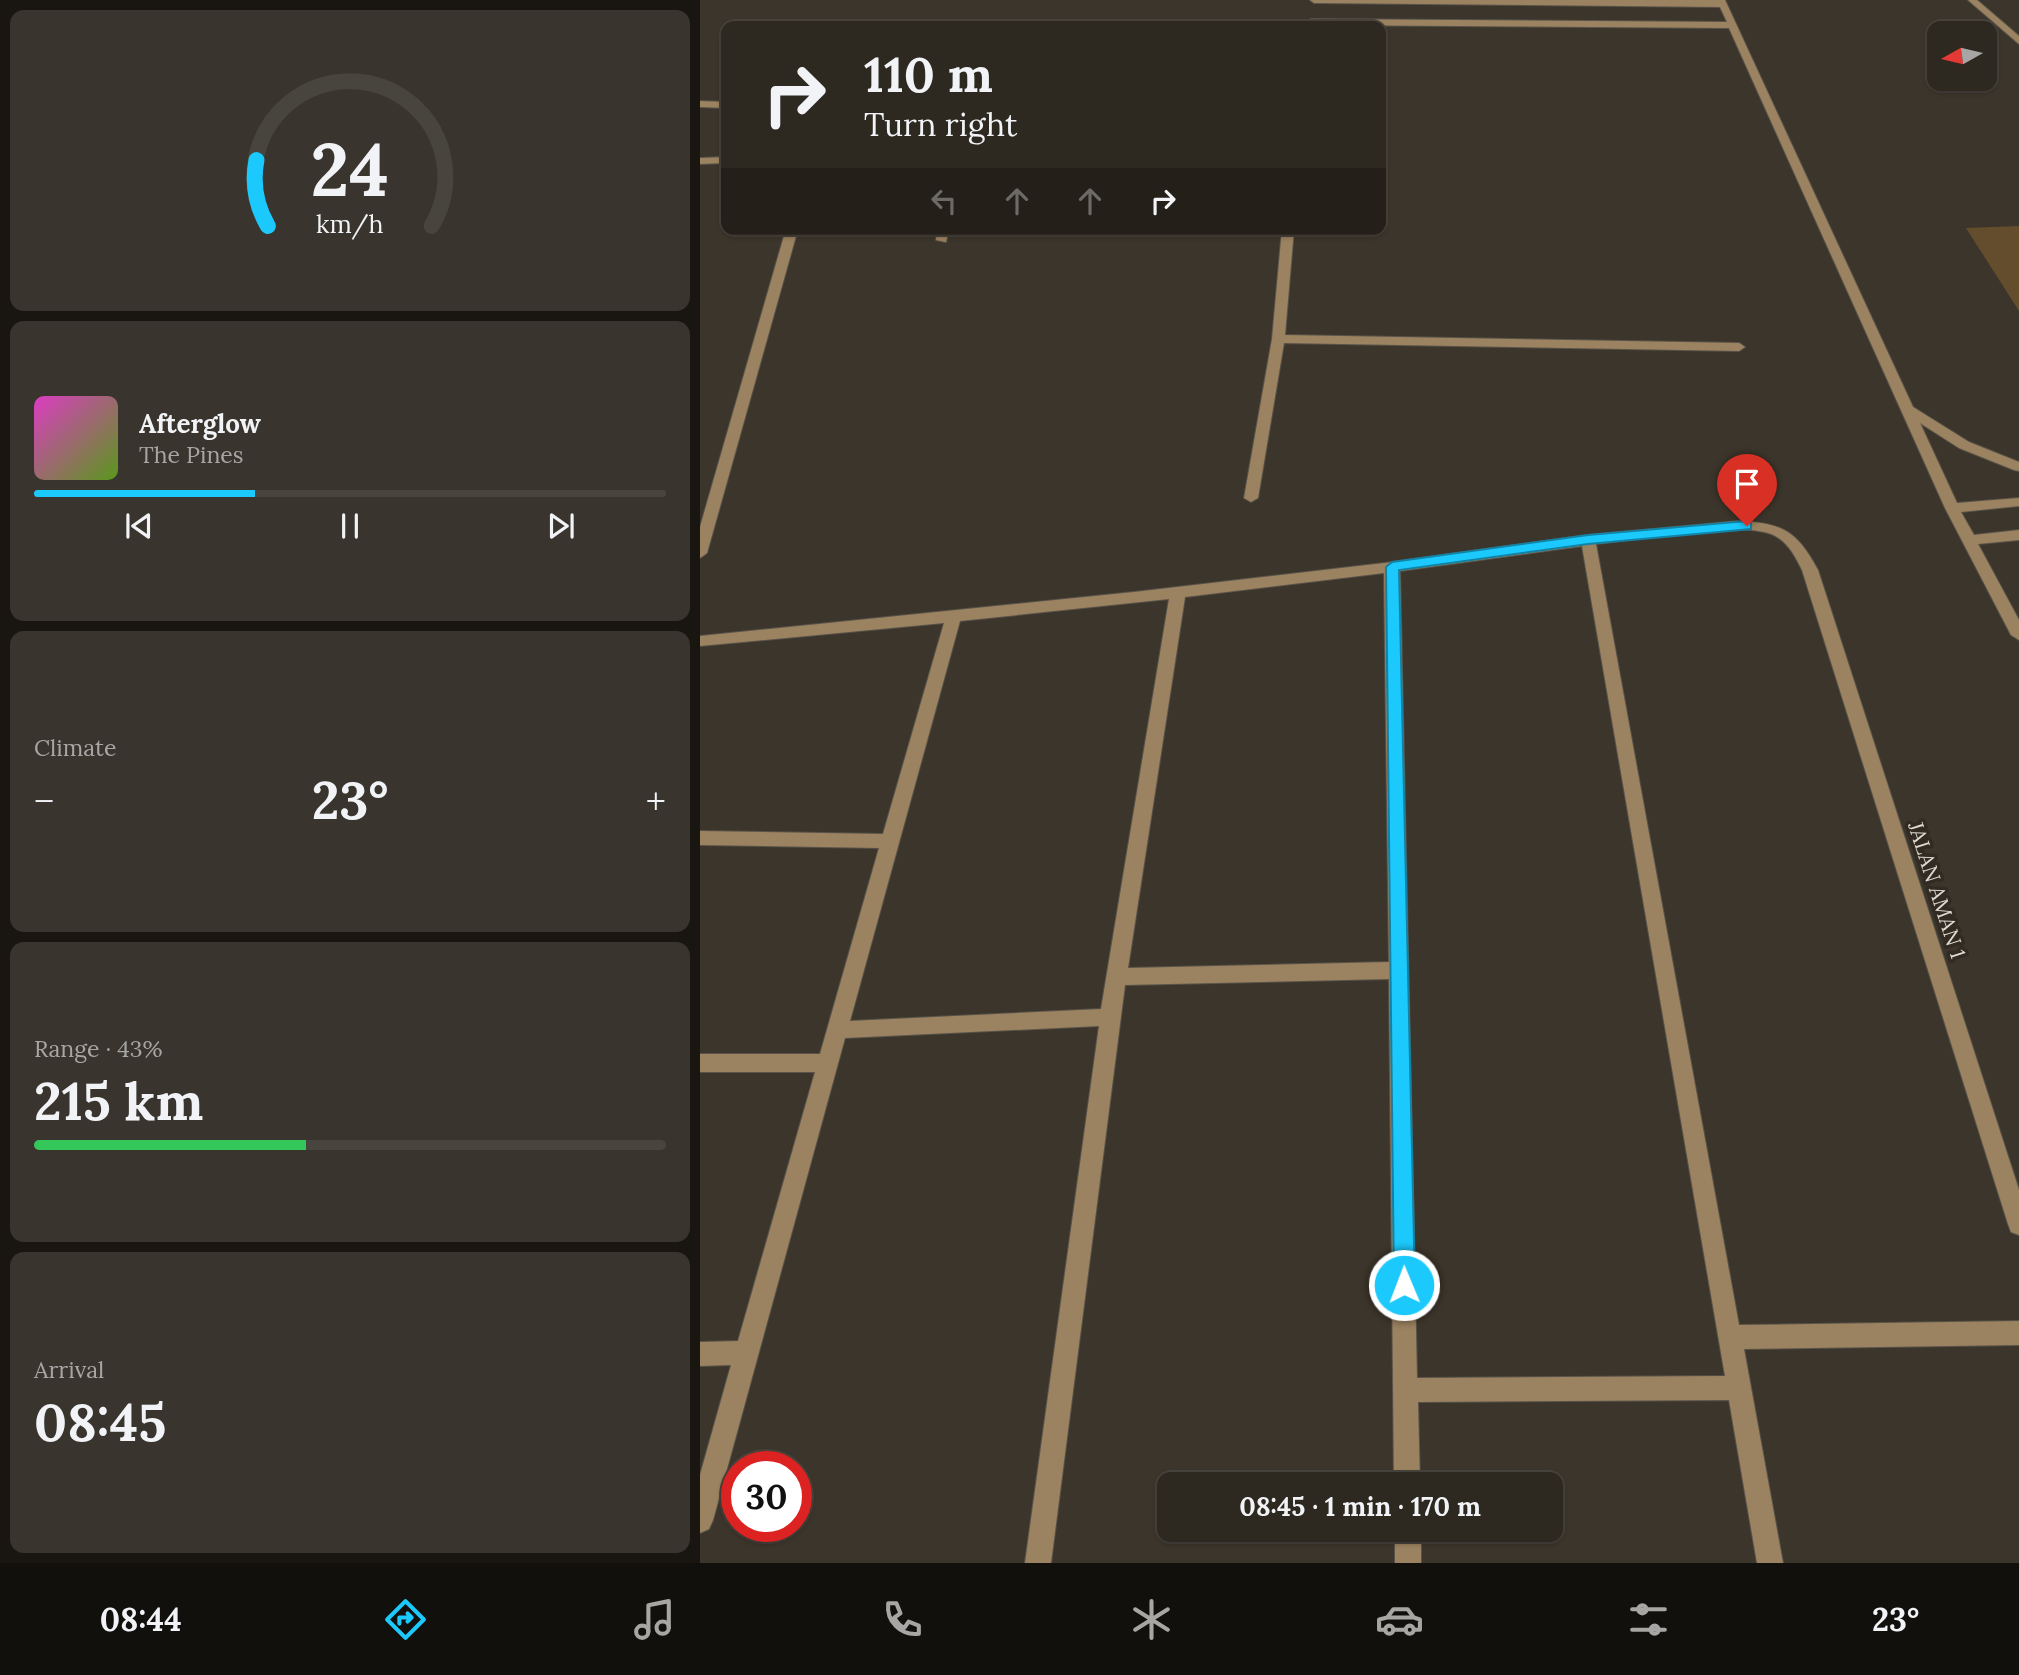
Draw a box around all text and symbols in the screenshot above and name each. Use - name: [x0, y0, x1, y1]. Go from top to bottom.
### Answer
- north arrow: [1927, 21, 1997, 91]
- map controls: [1927, 21, 1997, 91]
- text: 110 m: [864, 43, 993, 105]
- icon: right: [749, 49, 840, 140]
- text: Turn right: [864, 104, 1017, 145]
- text: 24: [311, 124, 389, 217]
- icon: left: [925, 182, 963, 220]
- icon: ahead: [998, 182, 1036, 220]
- icon: ahead: [1071, 182, 1109, 220]
- icon: right: [1144, 182, 1182, 220]
- text: km/h: [316, 208, 384, 240]
- text: Afterglow: [139, 407, 261, 440]
- text: The Pines: [139, 440, 244, 469]
- pin: [1717, 454, 1777, 526]
- icon: arrive: [1728, 465, 1766, 503]
- icon: previous: [120, 507, 158, 545]
- icon: pause: [331, 507, 369, 545]
- icon: next: [542, 507, 580, 545]
- text: Climate: [34, 733, 116, 762]
- text: 23°: [312, 767, 388, 833]
- text: −: [34, 777, 54, 825]
- text: +: [646, 777, 666, 825]
- street label: JALAN AMAN 1: [1902, 817, 1972, 962]
- text: Range · 43%: [34, 1034, 162, 1063]
- text: 215 km: [34, 1068, 203, 1134]
- position arrow: [1367, 1248, 1441, 1322]
- text: Arrival: [34, 1355, 104, 1384]
- text: 08:45: [34, 1389, 166, 1455]
- speed limit sign: 30: [721, 1451, 812, 1542]
- text: 08:45 · 1 min · 170 m: [1239, 1490, 1481, 1523]
- icon: directions: [381, 1595, 430, 1644]
- icon: music: [630, 1595, 679, 1644]
- icon: phone: [878, 1595, 927, 1644]
- icon: climate: [1127, 1595, 1176, 1644]
- icon: car: [1375, 1595, 1424, 1644]
- icon: filters: [1624, 1595, 1673, 1644]
- text: 08:44: [100, 1599, 182, 1640]
- text: 23°: [1872, 1599, 1919, 1640]

